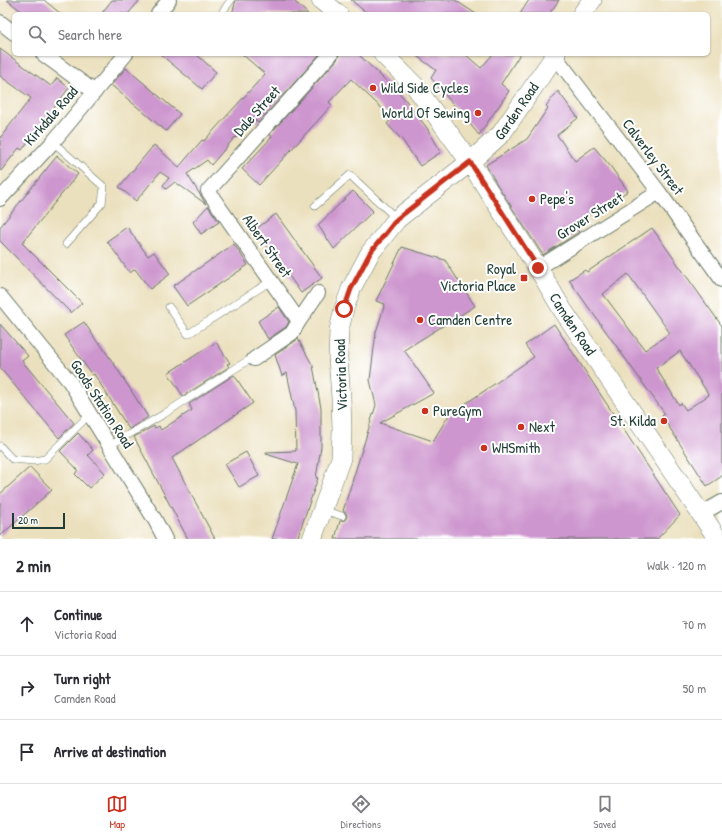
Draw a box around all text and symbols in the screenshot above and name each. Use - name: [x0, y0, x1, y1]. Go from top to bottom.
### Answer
- search box: [12, 12, 710, 56]
- icon: search: [26, 23, 48, 45]
- text: Search here: [58, 24, 122, 45]
- place label: Wild Side Cycles: [381, 77, 469, 98]
- street label: Garden Road: [490, 78, 543, 145]
- street label: Dale Street: [228, 80, 286, 140]
- street label: Kirkdale Road: [19, 81, 83, 150]
- marker: Wild Side Cycles: [368, 83, 378, 93]
- place label: World Of Sewing: [382, 102, 470, 123]
- marker: World Of Sewing: [473, 108, 483, 118]
- street label: Calverley Street: [618, 114, 690, 200]
- street label: Grover Street: [552, 186, 628, 244]
- place label: Pepe's: [540, 188, 574, 209]
- marker: Pepe's: [527, 194, 537, 204]
- street label: Albert Street: [238, 210, 297, 282]
- place label: Royal Victoria Place: [440, 258, 516, 296]
- route end: [529, 259, 547, 277]
- marker: Royal Victoria Place: [519, 273, 529, 283]
- street label: Camden Road: [545, 289, 601, 359]
- route start: [335, 300, 353, 318]
- place label: Camden Centre: [428, 309, 512, 330]
- marker: Camden Centre: [415, 315, 425, 325]
- street label: Victoria Road: [329, 339, 352, 411]
- street label: Goods Station Road: [66, 355, 139, 452]
- place label: PureGym: [433, 400, 482, 421]
- marker: PureGym: [420, 406, 430, 416]
- place label: St. Kilda: [610, 410, 656, 431]
- place label: Next: [529, 416, 556, 437]
- marker: St. Kilda: [659, 416, 669, 426]
- marker: Next: [516, 422, 526, 432]
- place label: WHSmith: [492, 437, 540, 458]
- marker: WHSmith: [479, 443, 489, 453]
- scale bar: [12, 511, 65, 530]
- text: 20 m: [18, 513, 38, 527]
- text: 2 min: [16, 554, 51, 577]
- text: Walk · 120 m: [647, 556, 706, 574]
- text: Continue: [54, 604, 102, 625]
- icon: ahead: [16, 613, 38, 635]
- text: 70 m: [682, 615, 706, 633]
- text: Victoria Road: [54, 625, 116, 643]
- text: Turn right: [54, 668, 110, 689]
- icon: right: [16, 677, 38, 699]
- text: 50 m: [683, 679, 706, 697]
- text: Camden Road: [54, 689, 115, 707]
- icon: arrive: [16, 741, 38, 763]
- text: Arrive at destination: [54, 741, 166, 762]
- tab: Map: [106, 793, 128, 831]
- tab: Directions: [341, 793, 381, 831]
- tab: Saved: [593, 793, 616, 831]

